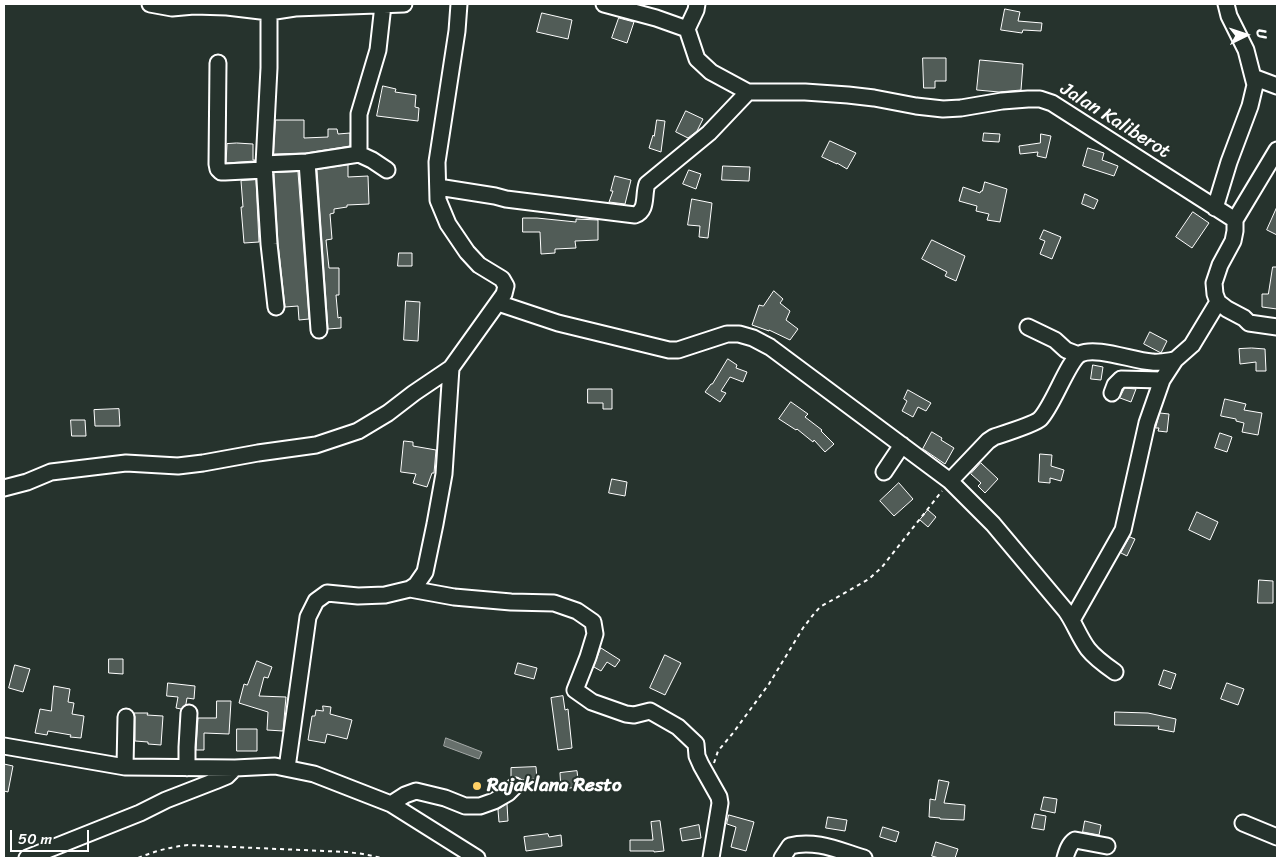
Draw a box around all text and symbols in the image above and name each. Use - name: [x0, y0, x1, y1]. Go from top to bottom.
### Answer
- north arrow: [1221, 10, 1271, 60]
- text: U: [1249, 28, 1274, 39]
- street label: Jalan Kaliberot: [1056, 78, 1174, 164]
- place label: Rajaklana Resto: [487, 775, 622, 797]
- marker: Rajaklana Resto: [471, 780, 483, 792]
- scale bar: [12, 820, 91, 852]
- text: 50 m: [18, 826, 52, 852]

